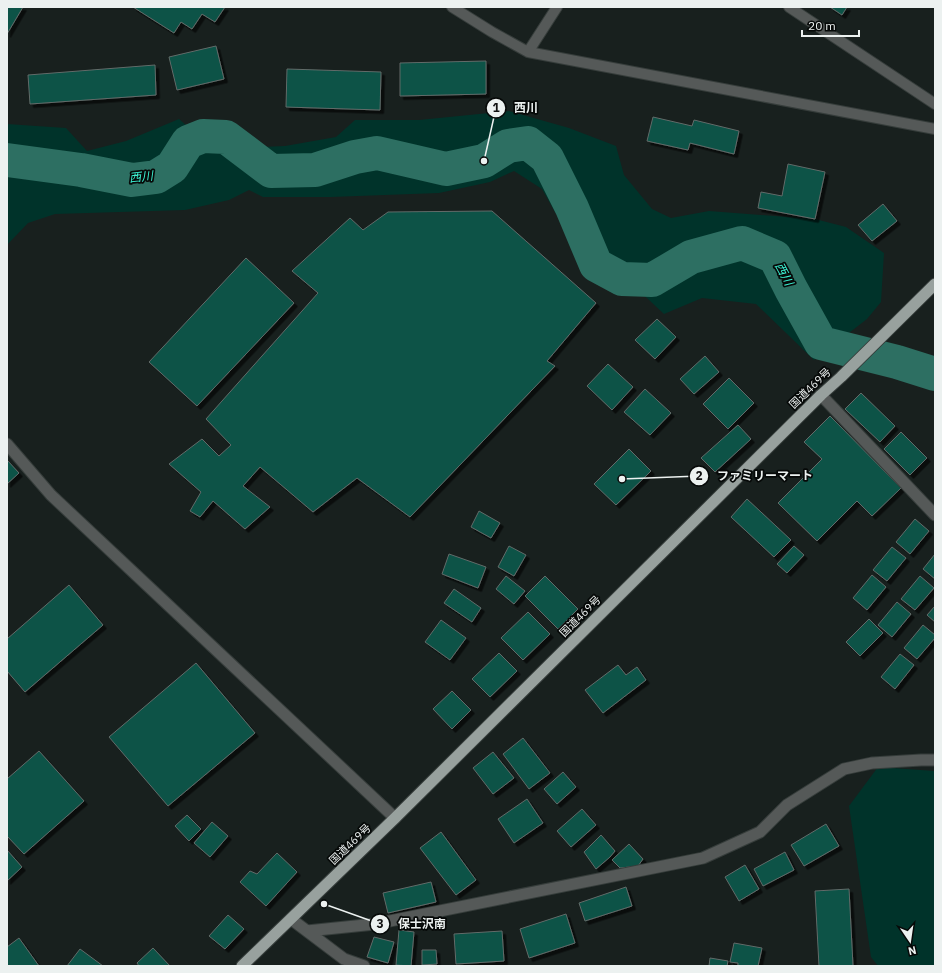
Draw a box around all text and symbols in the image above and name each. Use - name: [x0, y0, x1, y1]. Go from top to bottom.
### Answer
- scale bar: [802, 12, 859, 38]
- text: 20 m: [808, 18, 836, 33]
- callout: 西川: [486, 96, 546, 120]
- text: 1: [492, 100, 500, 115]
- text: 西川: [514, 100, 538, 115]
- water label: 西川: [128, 168, 156, 185]
- water label: 西川: [772, 260, 798, 290]
- street label: 国道469号: [786, 365, 834, 411]
- callout: ファミリーマート: [689, 464, 821, 488]
- text: 2: [695, 468, 703, 483]
- text: ファミリーマート: [717, 468, 813, 483]
- street label: 国道469号: [556, 592, 604, 640]
- street label: 国道469号: [326, 821, 374, 867]
- callout: 保士沢南: [370, 912, 454, 936]
- text: 3: [376, 916, 384, 931]
- text: 保士沢南: [398, 916, 446, 931]
- north arrow: [890, 921, 930, 961]
- text: N: [907, 943, 918, 958]

